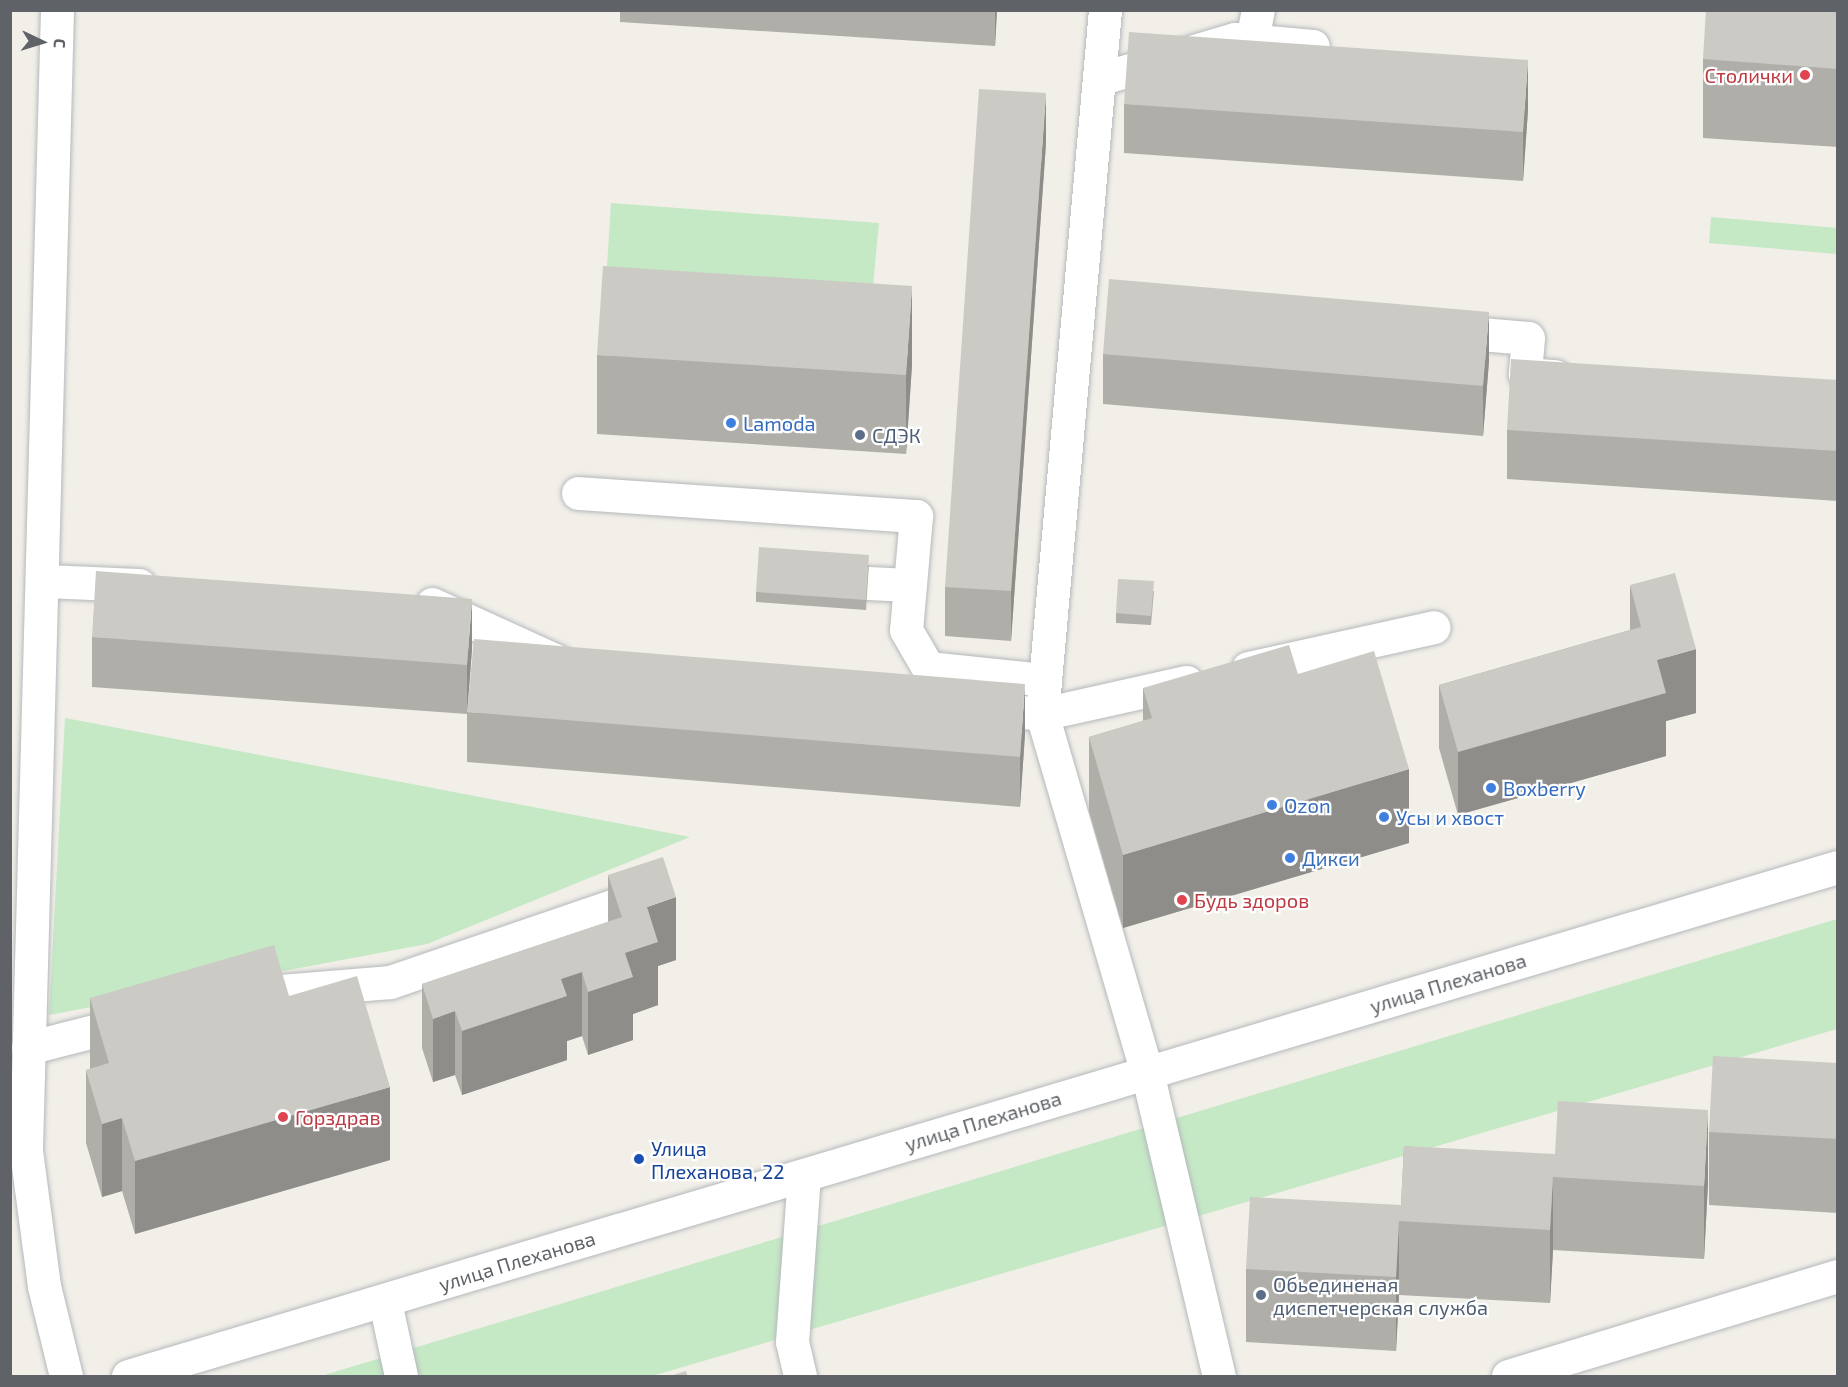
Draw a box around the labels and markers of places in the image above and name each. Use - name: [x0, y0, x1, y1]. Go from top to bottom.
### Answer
- place label: Столички: [1705, 63, 1793, 87]
- marker: Столички: [1798, 68, 1812, 82]
- place label: Lamoda: [743, 411, 816, 435]
- marker: Lamoda: [724, 416, 738, 430]
- place label: СДЭК: [872, 423, 921, 447]
- marker: СДЭК: [853, 428, 867, 442]
- place label: Boxberry: [1503, 776, 1586, 800]
- marker: Boxberry: [1484, 781, 1498, 795]
- place label: Ozon: [1284, 793, 1331, 817]
- marker: Ozon: [1265, 798, 1279, 812]
- place label: Усы и хвост: [1396, 805, 1504, 829]
- marker: Усы и хвост: [1377, 810, 1391, 824]
- place label: Дикси: [1302, 846, 1360, 870]
- marker: Дикси: [1283, 851, 1297, 865]
- place label: Будь здоров: [1194, 888, 1309, 912]
- marker: Будь здоров: [1175, 893, 1189, 907]
- place label: Горздрав: [295, 1105, 381, 1129]
- marker: Горздрав: [276, 1110, 290, 1124]
- place label: Улица Плеханова, 22: [651, 1136, 784, 1183]
- marker: Улица Плеханова, 22: [632, 1152, 646, 1166]
- place label: Обьединеная диспетчерская служба: [1273, 1272, 1488, 1319]
- marker: Обьединеная диспетчерская служба: [1254, 1288, 1268, 1302]

